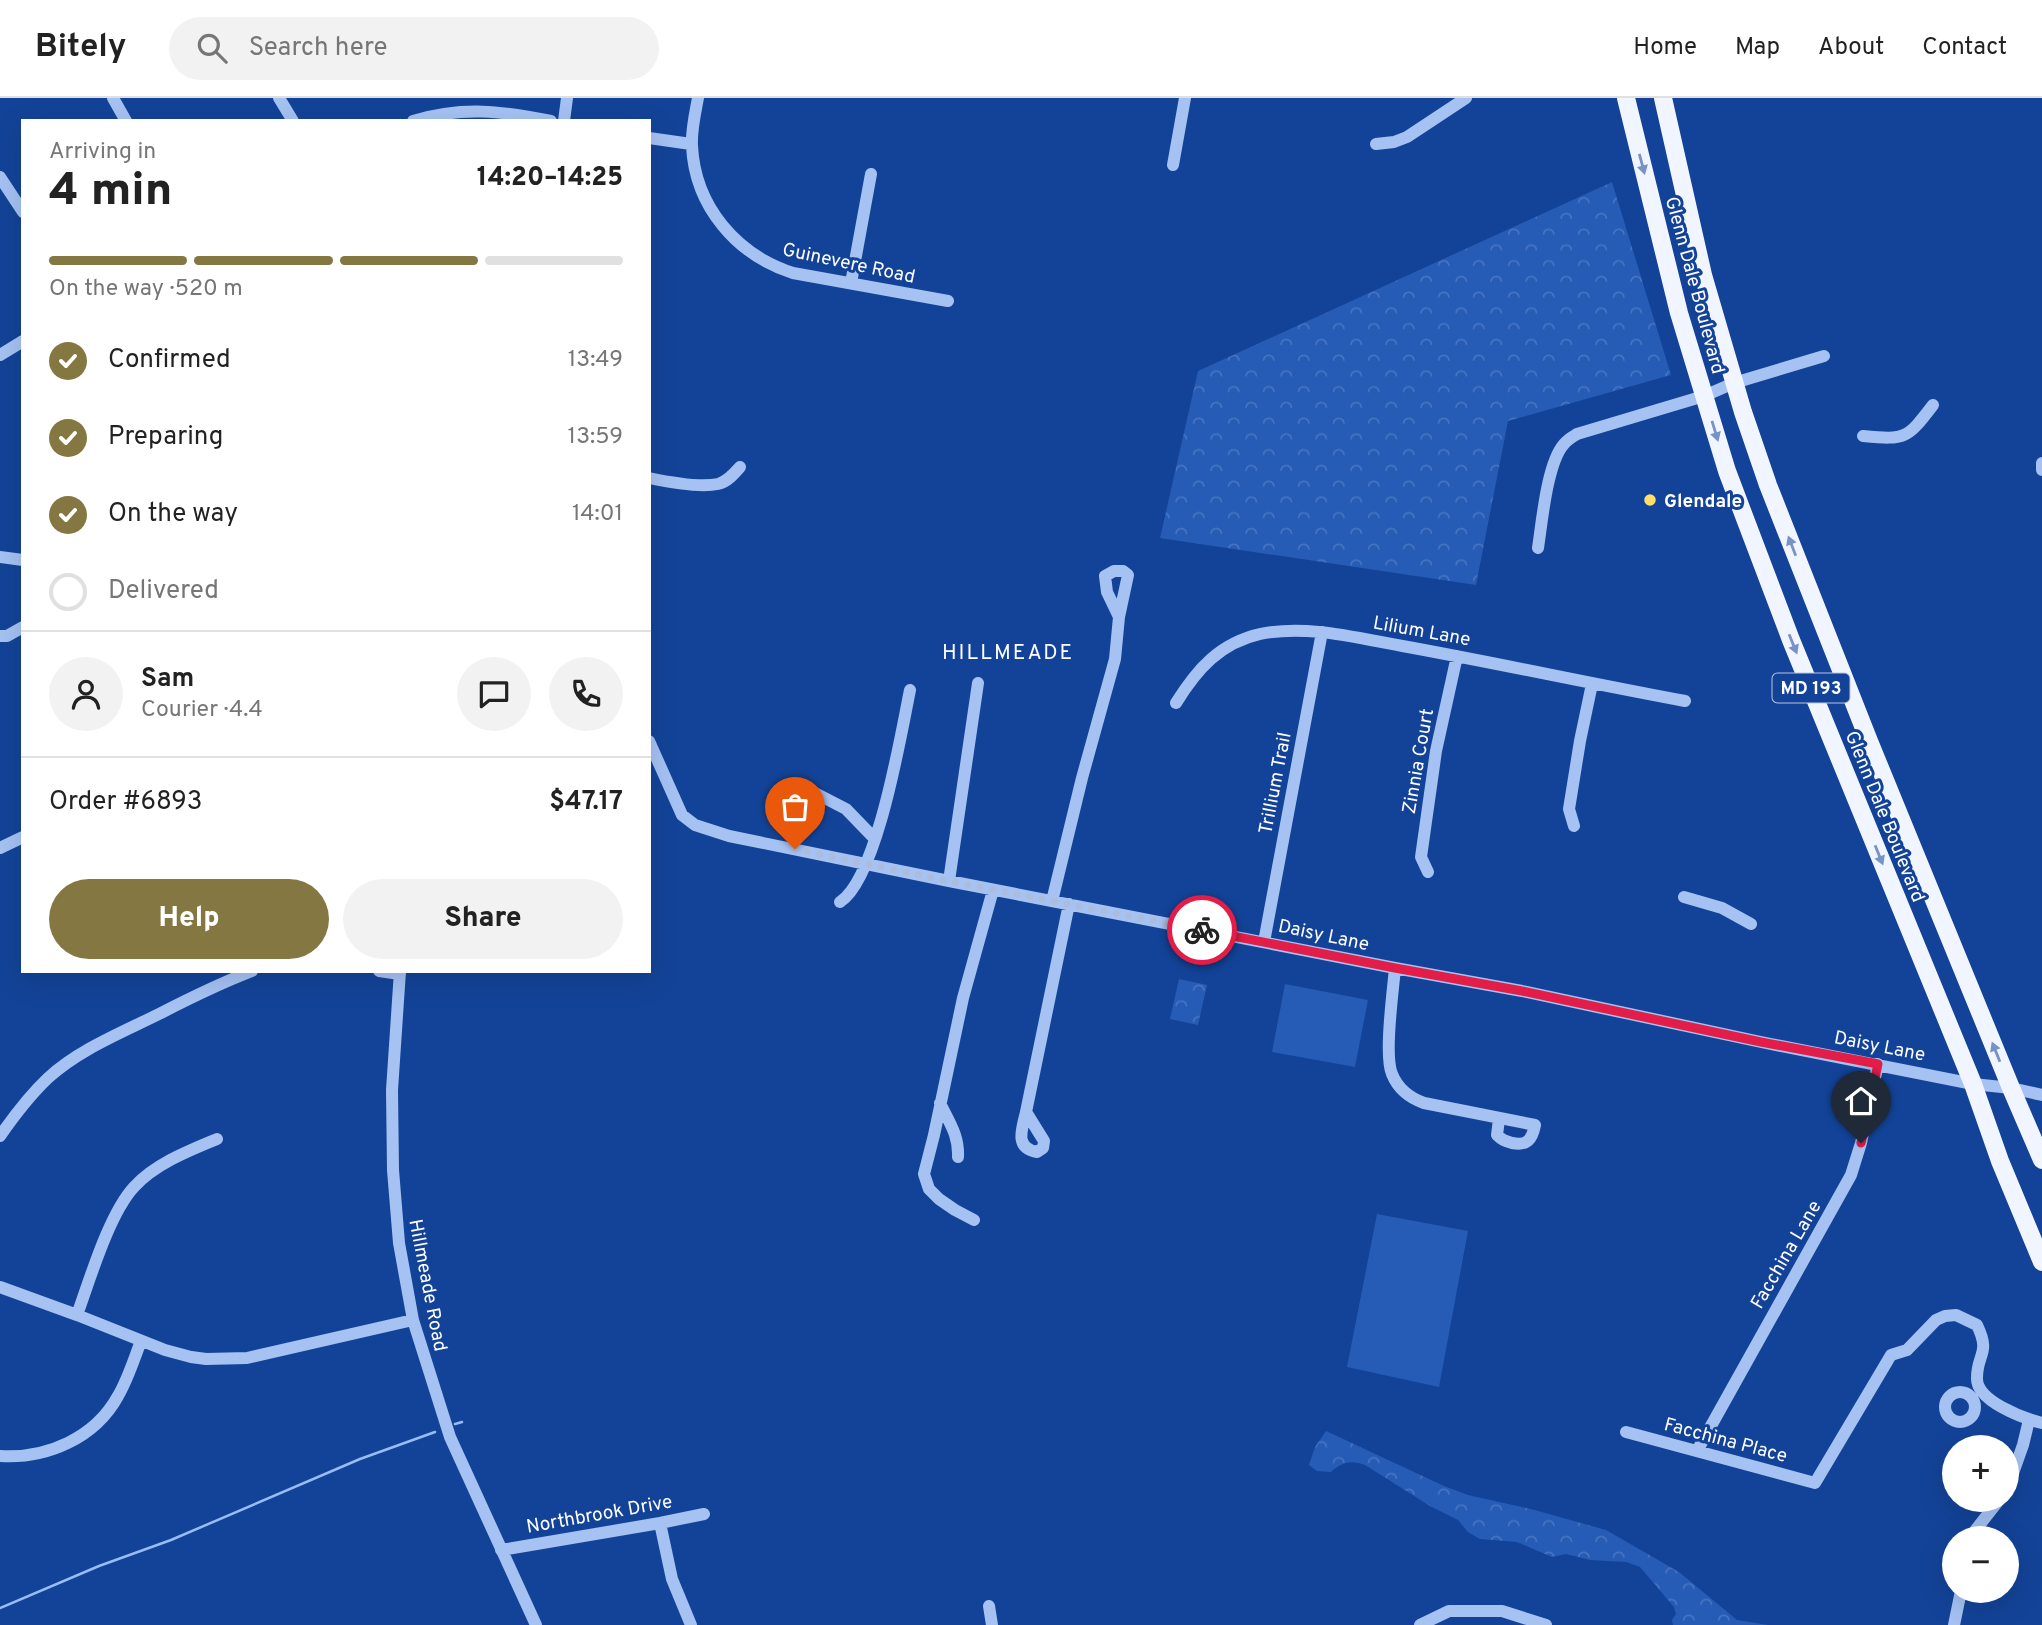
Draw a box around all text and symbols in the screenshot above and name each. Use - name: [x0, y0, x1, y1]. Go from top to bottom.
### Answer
- search box: [169, 17, 659, 80]
- text: Bitely: [35, 27, 127, 69]
- icon: search: [193, 29, 231, 67]
- text: Search here: [249, 32, 388, 65]
- text: Home: [1633, 33, 1697, 63]
- text: Map: [1735, 33, 1780, 63]
- text: About: [1818, 33, 1884, 63]
- text: Contact: [1922, 33, 2007, 63]
- text: Arriving in: [49, 138, 156, 167]
- one-way arrow: [1638, 154, 1648, 175]
- text: 14:20–14:25: [477, 162, 623, 195]
- text: 4 min: [49, 163, 173, 222]
- street label: Glenn Dale Boulevard: [1659, 194, 1729, 377]
- street label: Guinevere Road: [780, 238, 917, 290]
- text: On the way · 520 m: [49, 275, 243, 304]
- icon: check: [49, 342, 87, 380]
- text: Confirmed: [108, 344, 231, 377]
- text: 13:49: [568, 346, 623, 375]
- icon: check: [49, 419, 87, 457]
- text: Preparing: [108, 421, 223, 454]
- one-way arrow: [1710, 421, 1721, 442]
- text: 13:59: [568, 423, 623, 452]
- place label: Glendale: [1664, 490, 1742, 514]
- marker: Glendale: [1642, 492, 1658, 508]
- icon: check: [49, 496, 87, 534]
- text: On the way: [108, 498, 238, 531]
- text: 14:01: [572, 500, 623, 529]
- one-way arrow: [1786, 536, 1797, 557]
- text: Delivered: [108, 575, 219, 608]
- street label: Lilium Lane: [1371, 612, 1472, 652]
- one-way arrow: [1788, 634, 1799, 655]
- district label: HILLMEADE: [942, 640, 1074, 667]
- button: person: [49, 657, 123, 731]
- button: chat: [457, 657, 531, 731]
- button: phone: [549, 657, 623, 731]
- text: Sam: [141, 663, 194, 696]
- road number: MD 193: [1772, 674, 1850, 702]
- text: Courier · 4.4: [141, 696, 263, 725]
- street label: Zinnia Court: [1398, 707, 1440, 816]
- street label: Glenn Dale Boulevard: [1839, 728, 1930, 906]
- street label: Trillium Trail: [1254, 730, 1298, 836]
- pin: [765, 777, 825, 849]
- text: Order #6893: [49, 786, 202, 819]
- text: $47.17: [549, 786, 623, 819]
- icon: bag: [776, 788, 814, 826]
- one-way arrow: [1874, 845, 1885, 866]
- button: Help: [49, 879, 329, 959]
- button: Share: [343, 879, 623, 959]
- courier: [1167, 895, 1237, 965]
- icon: bike: [1183, 911, 1221, 949]
- street label: Daisy Lane: [1276, 915, 1371, 957]
- street label: Daisy Lane: [1832, 1026, 1927, 1068]
- one-way arrow: [1991, 1042, 2002, 1063]
- pin: [1831, 1071, 1891, 1143]
- icon: home: [1842, 1082, 1880, 1120]
- street label: Facchina Lane: [1746, 1196, 1827, 1314]
- street label: Hillmeade Road: [402, 1217, 452, 1354]
- street label: Facchina Place: [1661, 1413, 1790, 1469]
- map controls: [1942, 1435, 2019, 1603]
- button: +: [1942, 1435, 2019, 1512]
- street label: Northbrook Drive: [525, 1490, 674, 1540]
- button: −: [1942, 1526, 2019, 1603]

